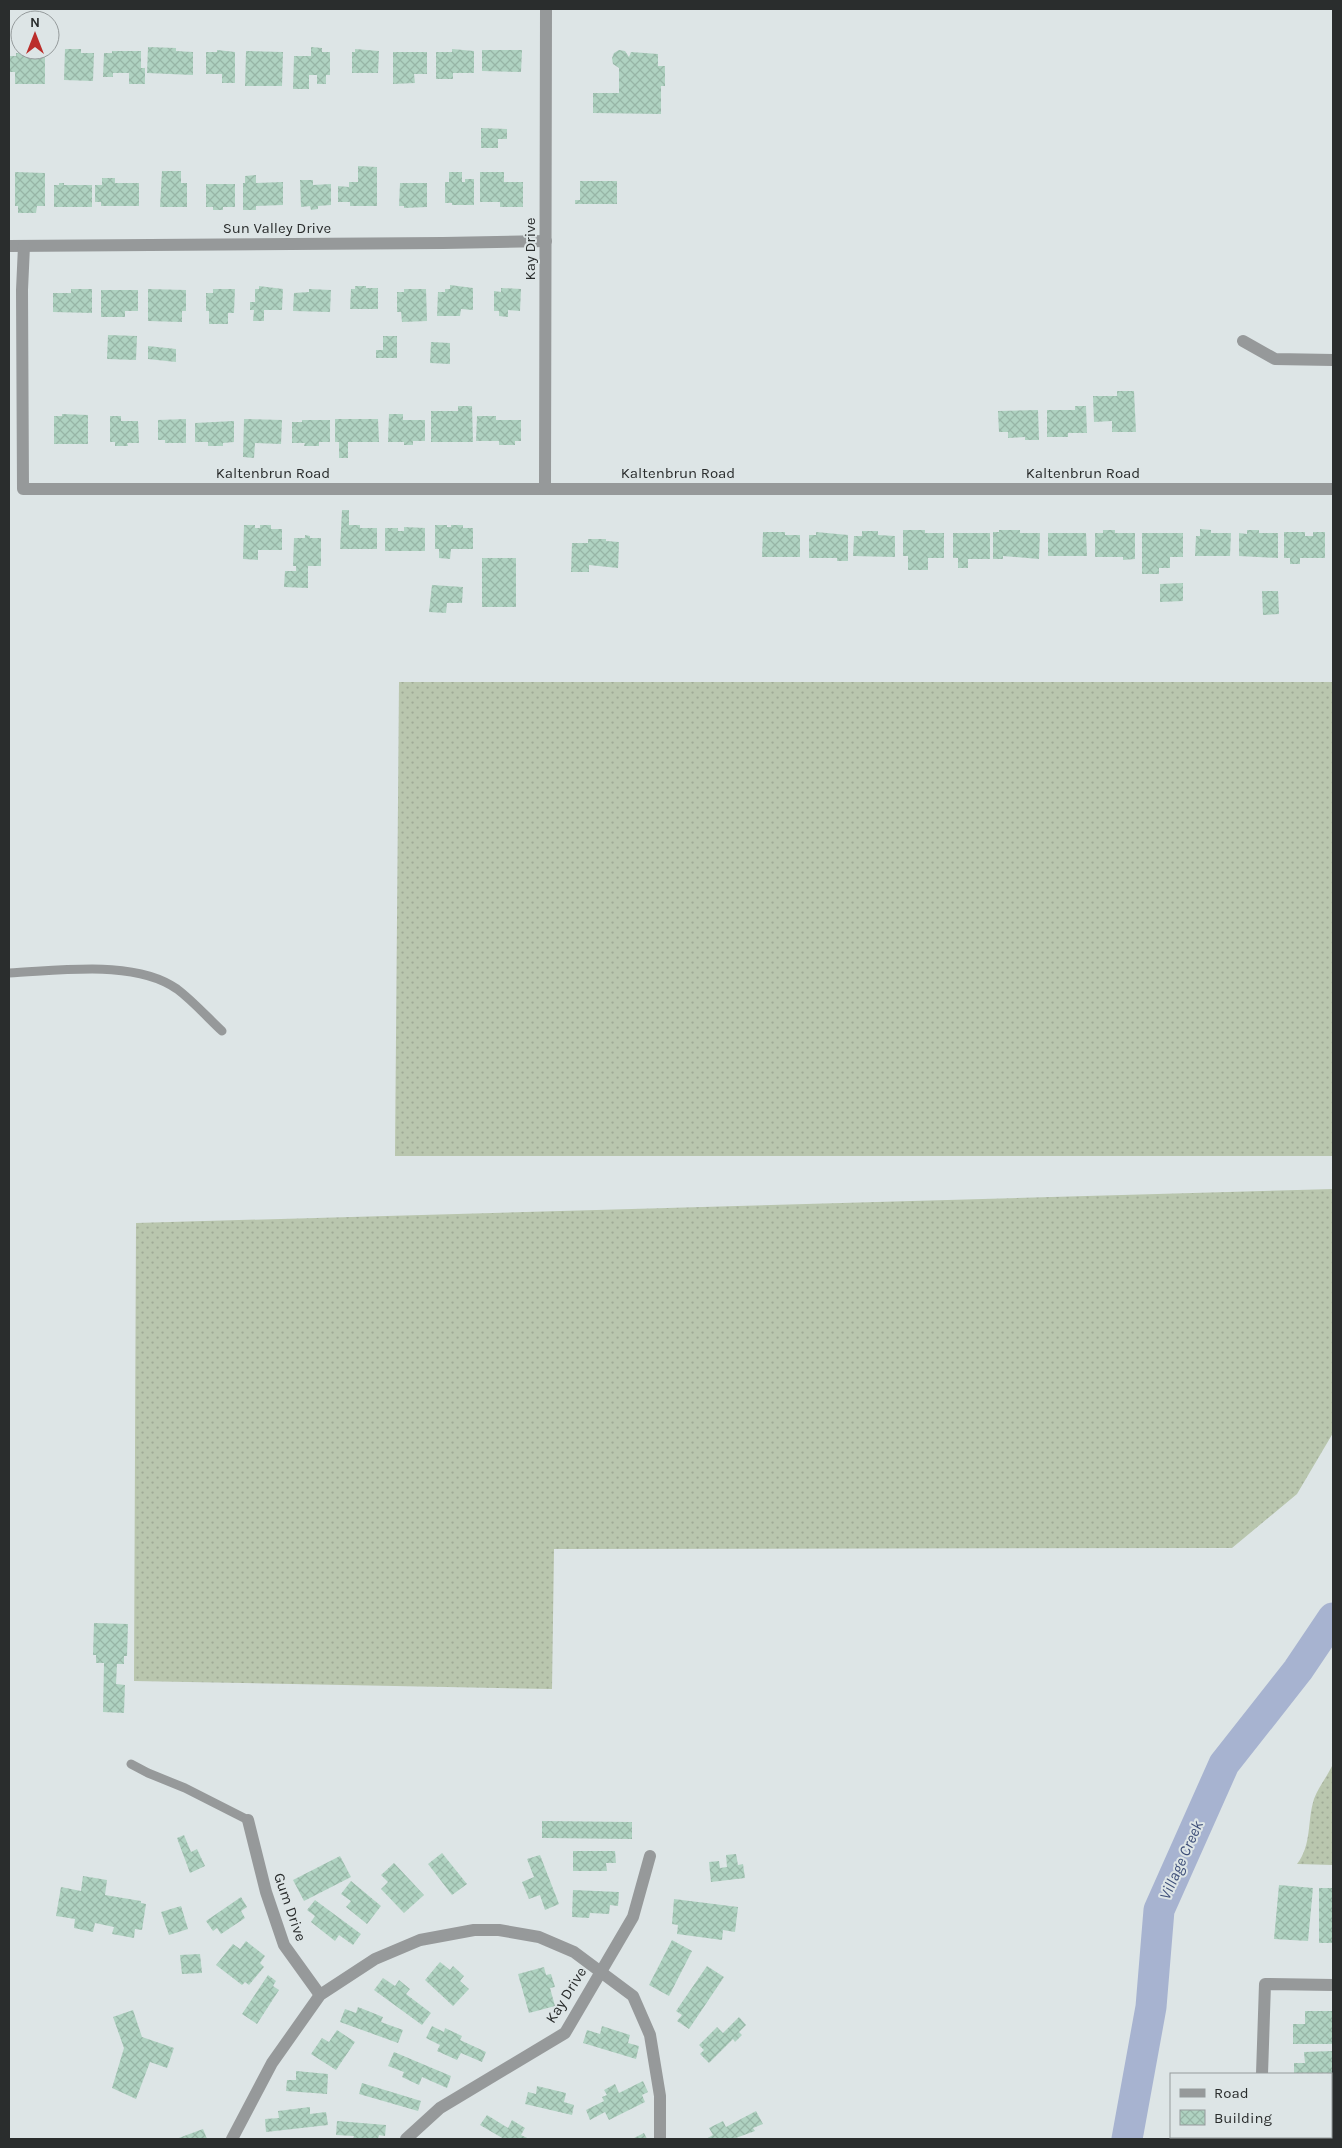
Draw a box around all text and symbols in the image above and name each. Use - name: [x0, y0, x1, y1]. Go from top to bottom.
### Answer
- north arrow: [10, 10, 60, 60]
- text: N: [30, 14, 40, 31]
- street label: Kay Drive: [521, 218, 539, 280]
- street label: Sun Valley Drive: [223, 219, 331, 237]
- street label: Kaltenbrun Road: [216, 464, 330, 482]
- street label: Kaltenbrun Road: [621, 464, 735, 482]
- street label: Kaltenbrun Road: [1026, 464, 1140, 482]
- water label: Village Creek: [1155, 1817, 1207, 1903]
- street label: Gum Drive: [270, 1870, 310, 1944]
- street label: Kay Drive: [542, 1964, 590, 2026]
- legend: [1170, 2073, 1332, 2138]
- text: Road: [1214, 2084, 1249, 2102]
- text: Building: [1214, 2109, 1272, 2127]

